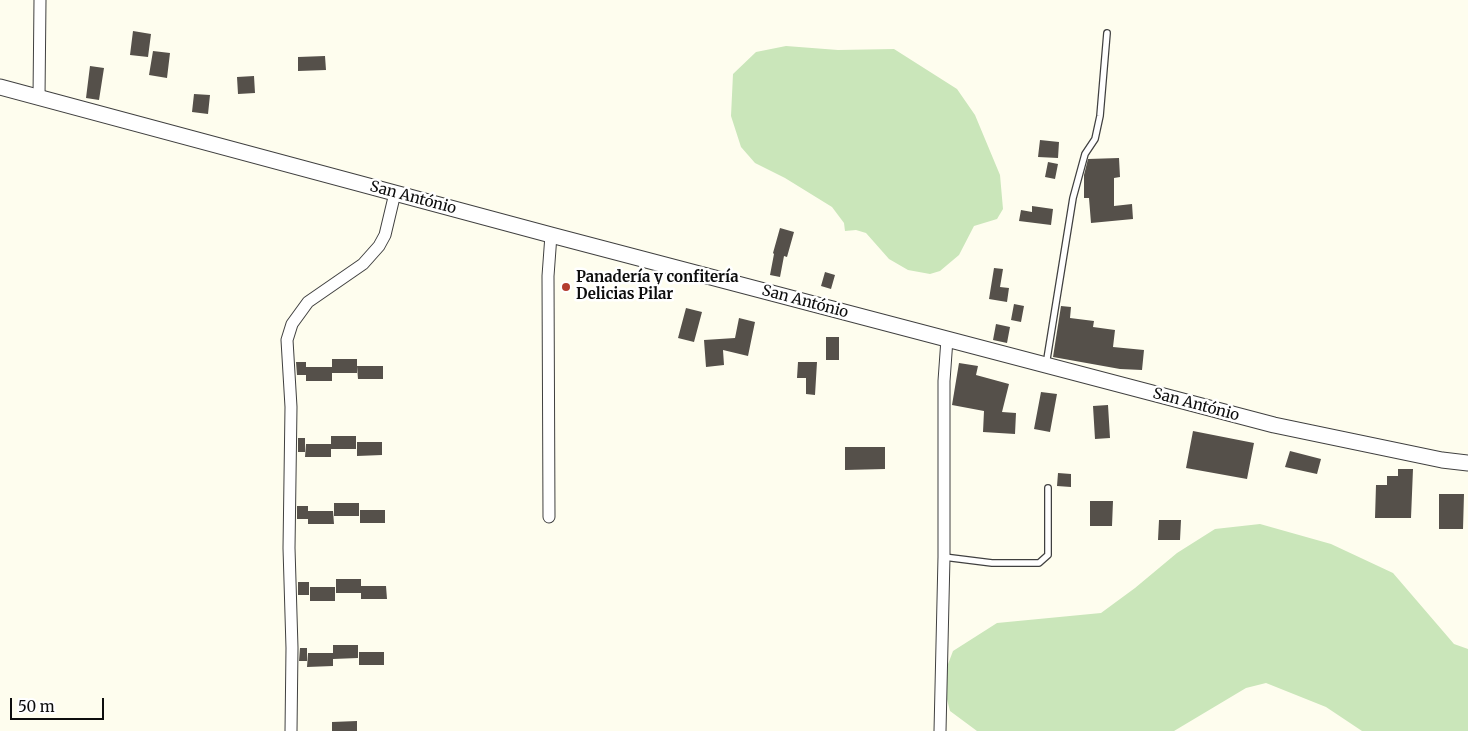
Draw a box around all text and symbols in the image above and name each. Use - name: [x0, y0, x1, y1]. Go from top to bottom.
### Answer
- street label: San António: [368, 178, 458, 218]
- place label: Panadería y confitería Delicias Pilar: [576, 269, 739, 304]
- marker: Panadería y confitería Delicias Pilar: [560, 281, 572, 293]
- street label: San António: [760, 282, 850, 322]
- street label: San António: [1151, 385, 1241, 425]
- scale bar: [12, 688, 106, 720]
- text: 50 m: [18, 697, 55, 716]

